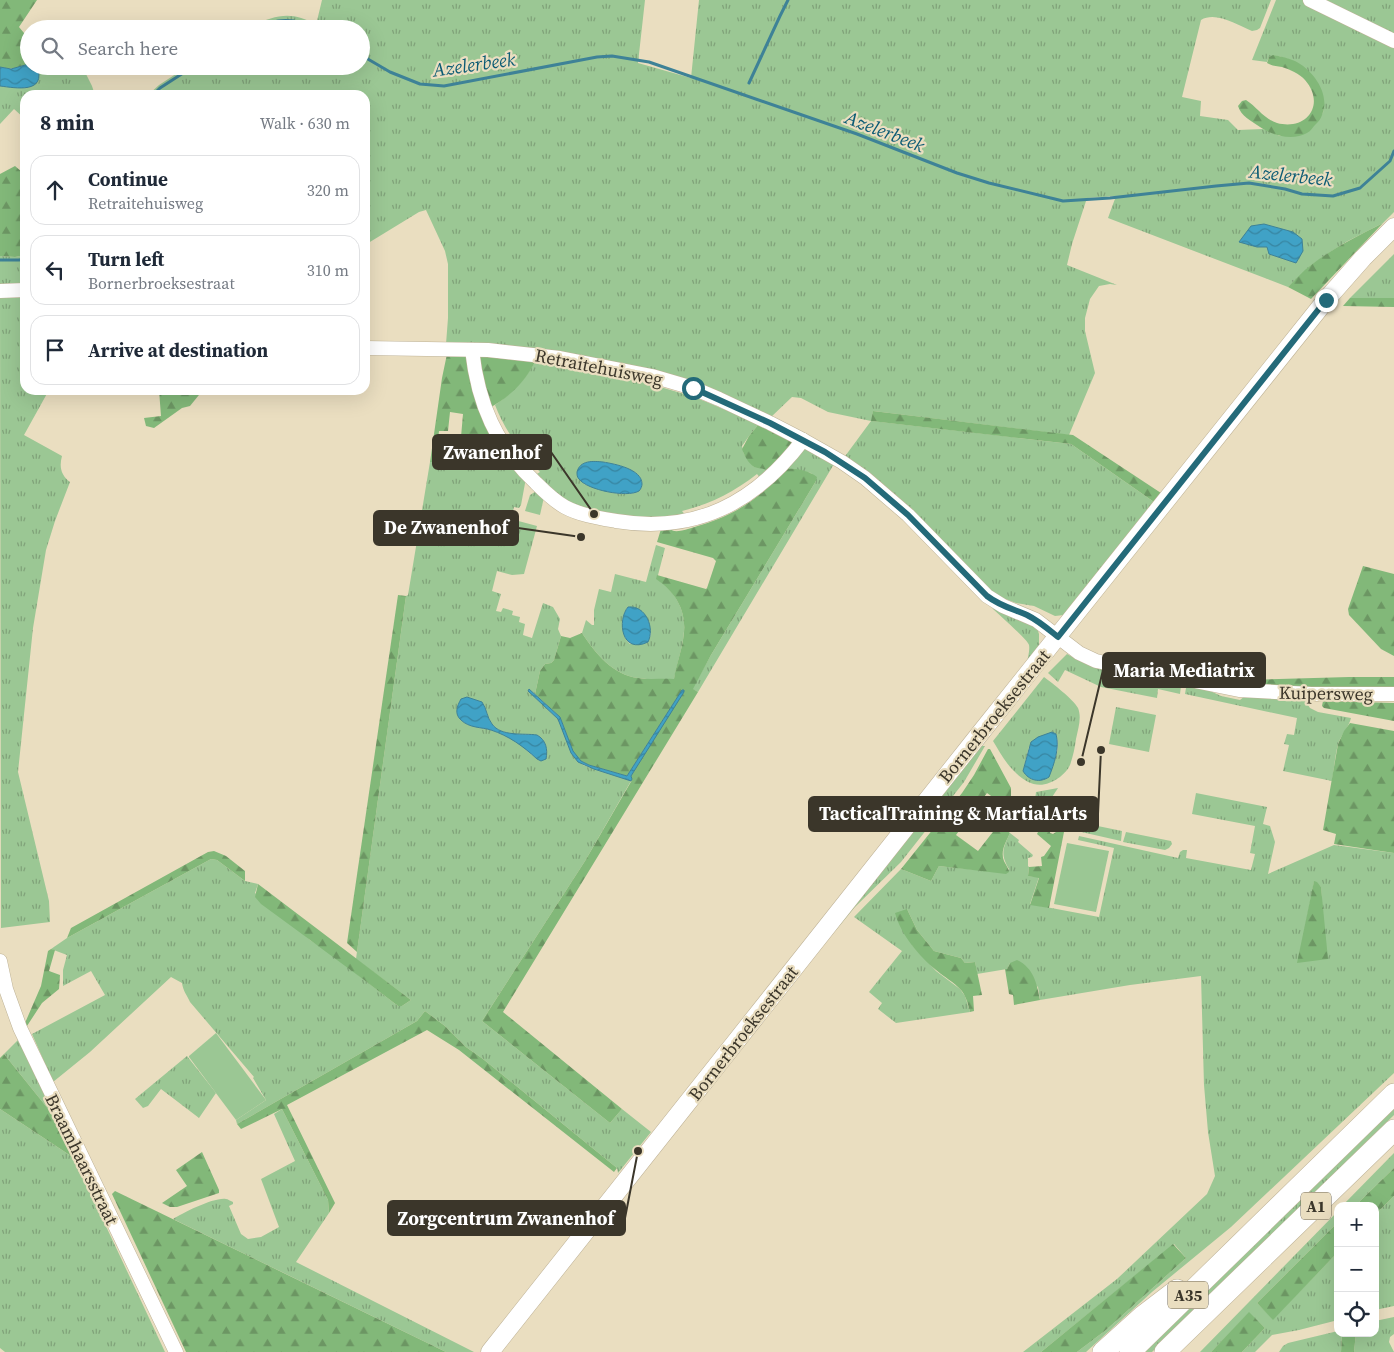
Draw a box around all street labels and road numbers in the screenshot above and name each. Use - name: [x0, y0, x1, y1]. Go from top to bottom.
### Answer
- street label: Retraitehuisweg: [533, 342, 665, 392]
- street label: Bornerbroeksestraat: [932, 644, 1056, 788]
- street label: Kuipersweg: [1279, 680, 1373, 706]
- street label: Bornerbroeksestraat: [682, 960, 804, 1106]
- street label: Braamhaarsstraat: [39, 1089, 125, 1229]
- road number: A1: [1301, 1192, 1331, 1220]
- road number: A35: [1168, 1282, 1208, 1308]

